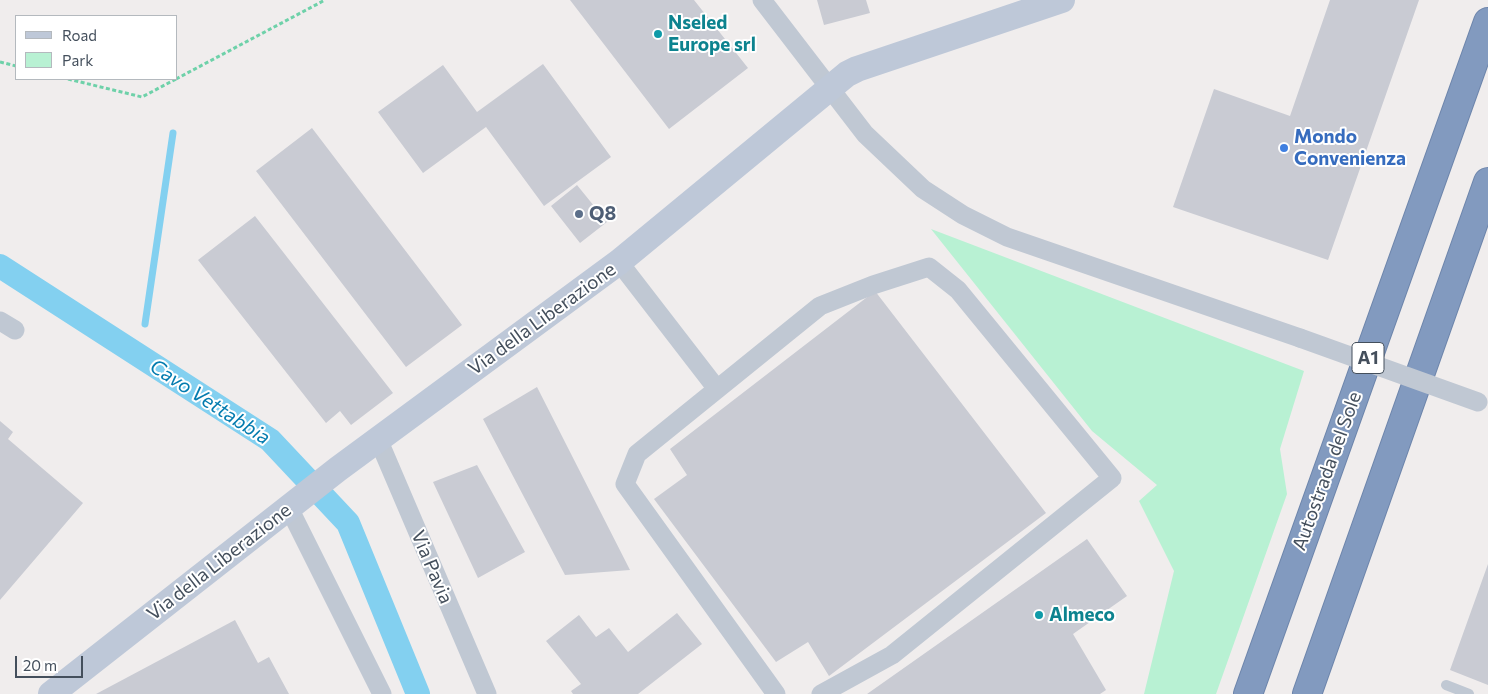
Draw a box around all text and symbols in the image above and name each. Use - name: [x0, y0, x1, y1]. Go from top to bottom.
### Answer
- place label: Nseled Europe srl: [668, 12, 756, 56]
- legend: [15, 15, 178, 80]
- text: Road: [62, 26, 97, 44]
- marker: Nseled Europe srl: [652, 28, 664, 40]
- text: Park: [62, 51, 93, 69]
- place label: Mondo Convenienza: [1294, 126, 1406, 170]
- marker: Mondo Convenienza: [1278, 142, 1290, 154]
- place label: Q8: [589, 203, 616, 225]
- marker: Q8: [573, 208, 585, 220]
- street label: Via della Liberazione: [464, 258, 620, 380]
- road number: A1: [1352, 342, 1384, 373]
- water label: Cavo Vettabbia: [145, 354, 275, 450]
- street label: Autostrada del Sole: [1288, 388, 1366, 554]
- street label: Via della Liberazione: [142, 499, 296, 625]
- street label: Via Pavia: [406, 527, 458, 607]
- place label: Almeco: [1049, 604, 1115, 626]
- marker: Almeco: [1033, 609, 1045, 621]
- scale bar: [18, 646, 85, 678]
- text: 20 m: [23, 656, 57, 674]

